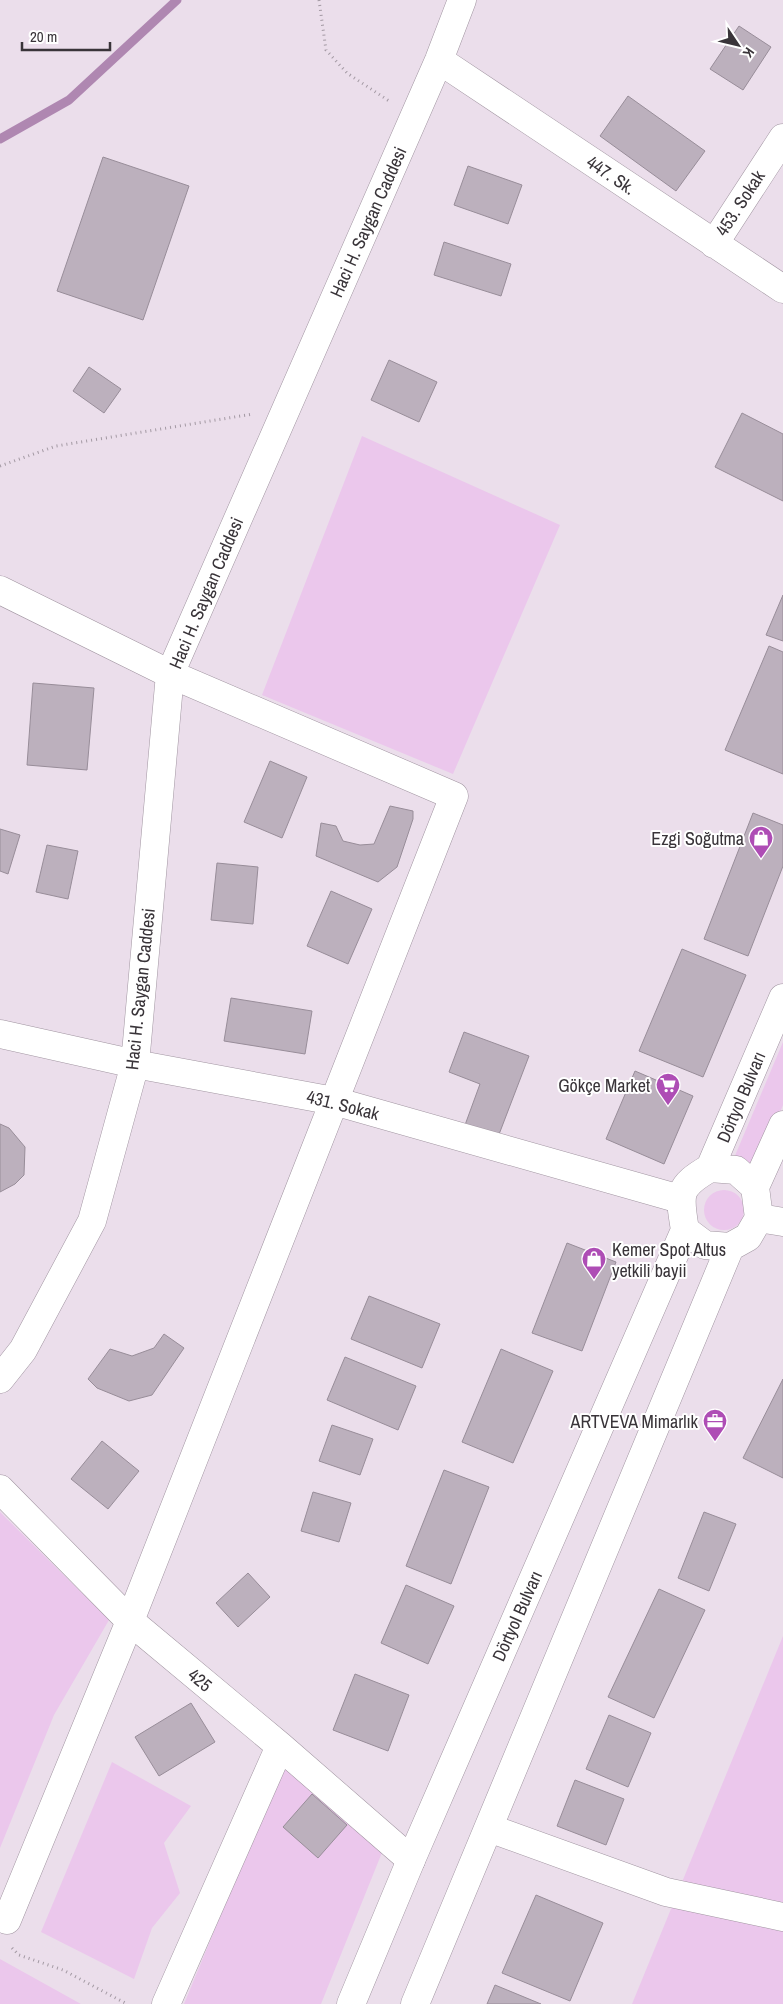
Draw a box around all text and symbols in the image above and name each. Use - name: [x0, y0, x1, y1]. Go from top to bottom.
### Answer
- scale bar: [22, 20, 110, 52]
- north arrow: [713, 20, 763, 70]
- text: 20 m: [30, 26, 57, 47]
- text: K: [738, 44, 758, 62]
- street label: Haci H. Saygan Caddesi: [324, 143, 412, 301]
- street label: 447. Sk.: [582, 149, 640, 201]
- street label: 453. Sokak: [709, 165, 771, 241]
- street label: Haci H. Saygan Caddesi: [163, 513, 249, 673]
- shop icon: Ezgi Soğutma: [748, 825, 774, 859]
- place label: Ezgi Soğutma: [651, 826, 744, 851]
- street label: Haci H. Saygan Caddesi: [119, 907, 161, 1071]
- street label: Dörtyol Bulvarı: [711, 1048, 771, 1146]
- supermarket icon: Gökçe Market: [655, 1072, 681, 1106]
- place label: Gökçe Market: [558, 1073, 650, 1098]
- street label: 431. Sokak: [304, 1084, 382, 1126]
- place label: Kemer Spot Altus yetkili bayii: [612, 1237, 726, 1283]
- shop icon: Kemer Spot Altus yetkili bayii: [581, 1246, 607, 1280]
- office icon: ARTVEVA Mimarlık: [702, 1408, 728, 1442]
- place label: ARTVEVA Mimarlık: [570, 1409, 699, 1434]
- street label: Dörtyol Bulvarı: [486, 1567, 548, 1665]
- street label: 425: [183, 1663, 217, 1697]

